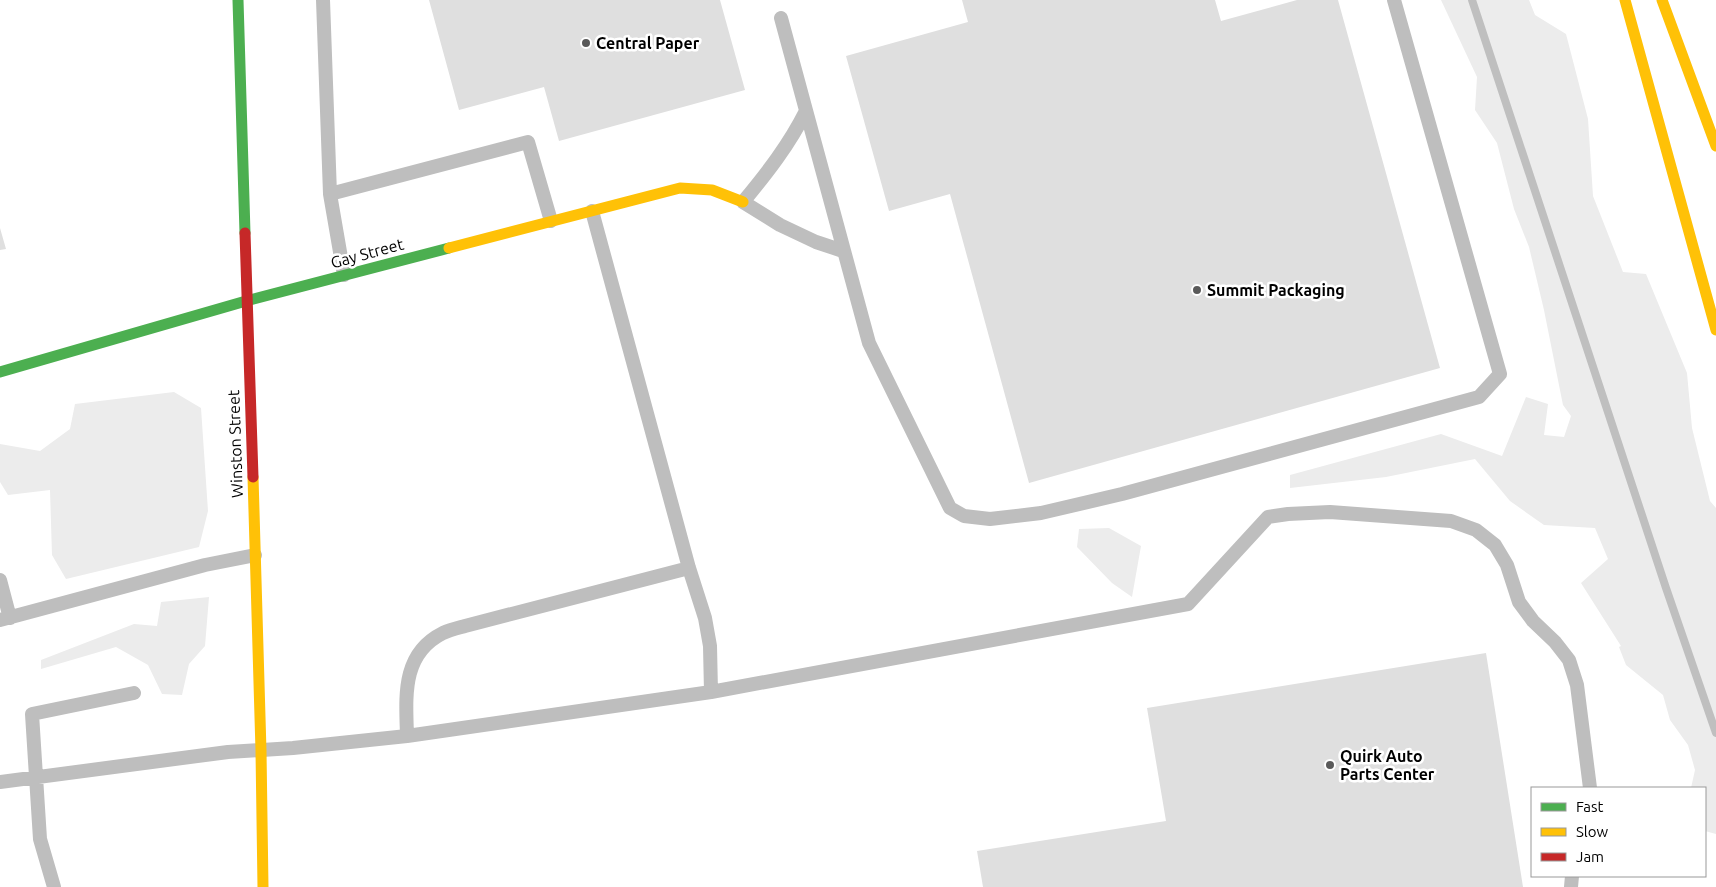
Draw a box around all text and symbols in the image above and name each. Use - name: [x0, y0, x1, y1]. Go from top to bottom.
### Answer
- place label: Central Paper: [596, 34, 700, 52]
- marker: Central Paper: [580, 37, 592, 49]
- street label: Gay Street: [329, 234, 406, 271]
- place label: Summit Packaging: [1207, 281, 1345, 299]
- marker: Summit Packaging: [1191, 284, 1203, 296]
- street label: Winston Street: [224, 389, 246, 498]
- place label: Quirk Auto Parts Center: [1340, 747, 1435, 783]
- marker: Quirk Auto Parts Center: [1324, 759, 1336, 771]
- legend: [1531, 787, 1706, 877]
- text: Fast: [1576, 798, 1604, 815]
- text: Slow: [1576, 823, 1609, 840]
- text: Jam: [1576, 848, 1604, 865]

